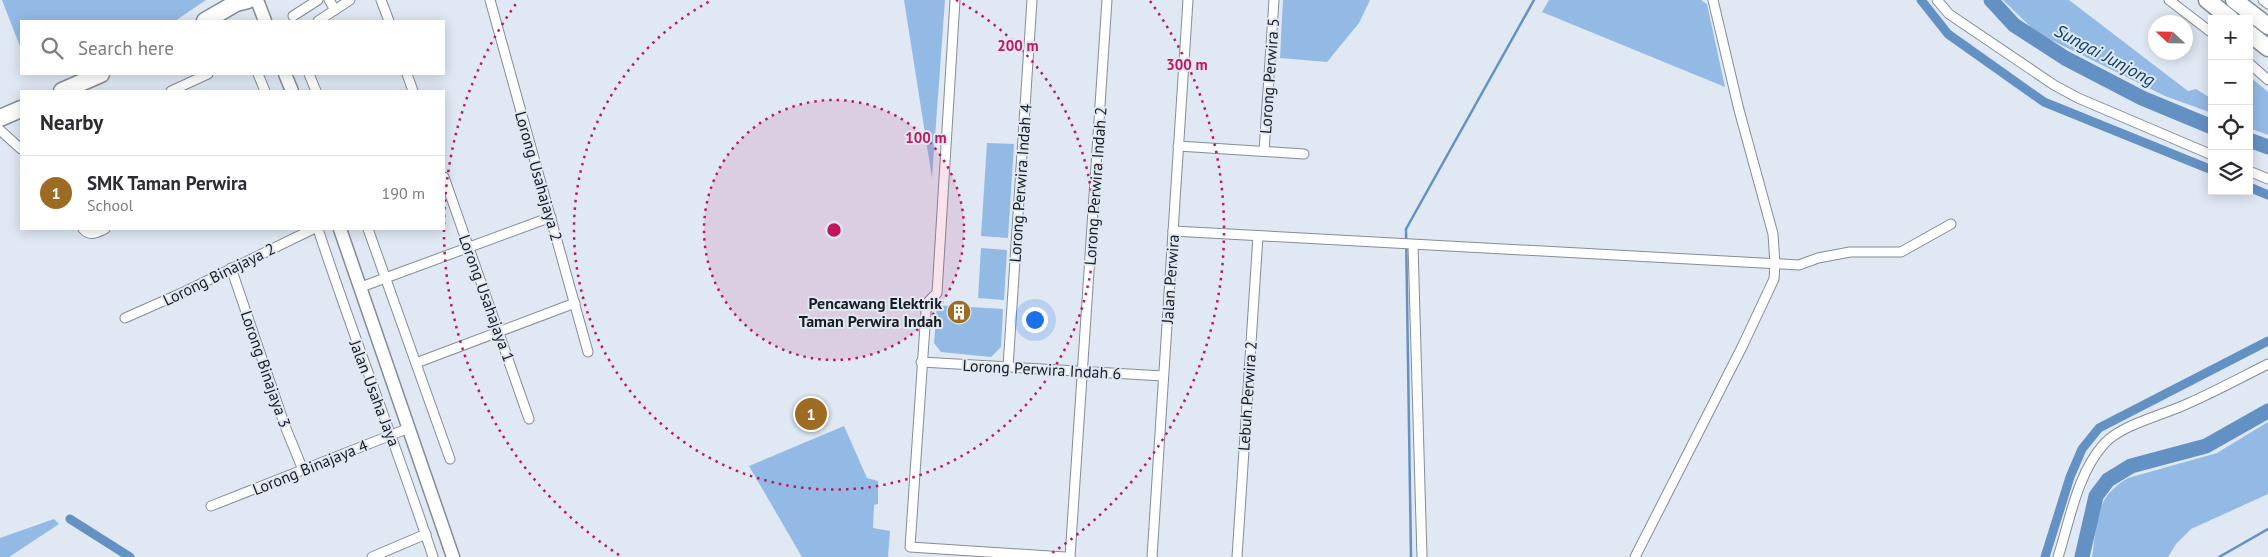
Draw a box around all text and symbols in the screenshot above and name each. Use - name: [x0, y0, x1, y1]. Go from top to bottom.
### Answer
- north arrow: [2148, 15, 2193, 60]
- map controls: [2208, 15, 2253, 195]
- button: +: [2208, 15, 2253, 60]
- street label: Lorong Perwira 5: [1255, 17, 1283, 135]
- water label: Sungai Junjong: [2051, 19, 2159, 91]
- search box: [20, 20, 445, 75]
- icon: search: [38, 34, 66, 62]
- text: Search here: [78, 36, 174, 60]
- text: 200 m: [997, 36, 1039, 55]
- text: 300 m: [1166, 55, 1208, 74]
- button: −: [2208, 60, 2253, 105]
- street label: Lorong Perwira Indah 4: [1004, 103, 1036, 263]
- button: locate: [2208, 105, 2253, 150]
- street label: Lorong Perwira Indah 2: [1079, 106, 1111, 266]
- text: Nearby: [40, 109, 103, 136]
- street label: Lorong Usahajaya 2: [511, 109, 567, 243]
- text: 100 m: [905, 128, 947, 147]
- button: layers: [2208, 150, 2253, 195]
- text: SMK Taman Perwira: [87, 171, 247, 195]
- text: 1: [51, 183, 61, 203]
- text: 190 m: [382, 183, 425, 203]
- text: School: [87, 195, 133, 215]
- centre of rings: [825, 221, 843, 239]
- street label: Lorong Usahajaya 1: [455, 232, 519, 364]
- street label: Jalan Perwira: [1157, 234, 1183, 325]
- street label: Lorong Binajaya 2: [160, 238, 278, 310]
- place label: Pencawang Elektrik Taman Perwira Indah: [799, 293, 942, 331]
- building icon: Pencawang Elektrik Taman Perwira Indah: [946, 299, 972, 325]
- your location: [1022, 307, 1048, 333]
- street label: Lorong Binajaya 3: [237, 308, 295, 430]
- street label: Jalan Usaha Jaya: [345, 336, 404, 449]
- street label: Lebuh Perwira 2: [1233, 340, 1261, 452]
- street label: Lorong Perwira Indah 6: [962, 355, 1122, 383]
- pin: 1: [795, 395, 827, 433]
- street label: Lorong Binajaya 4: [249, 435, 371, 499]

